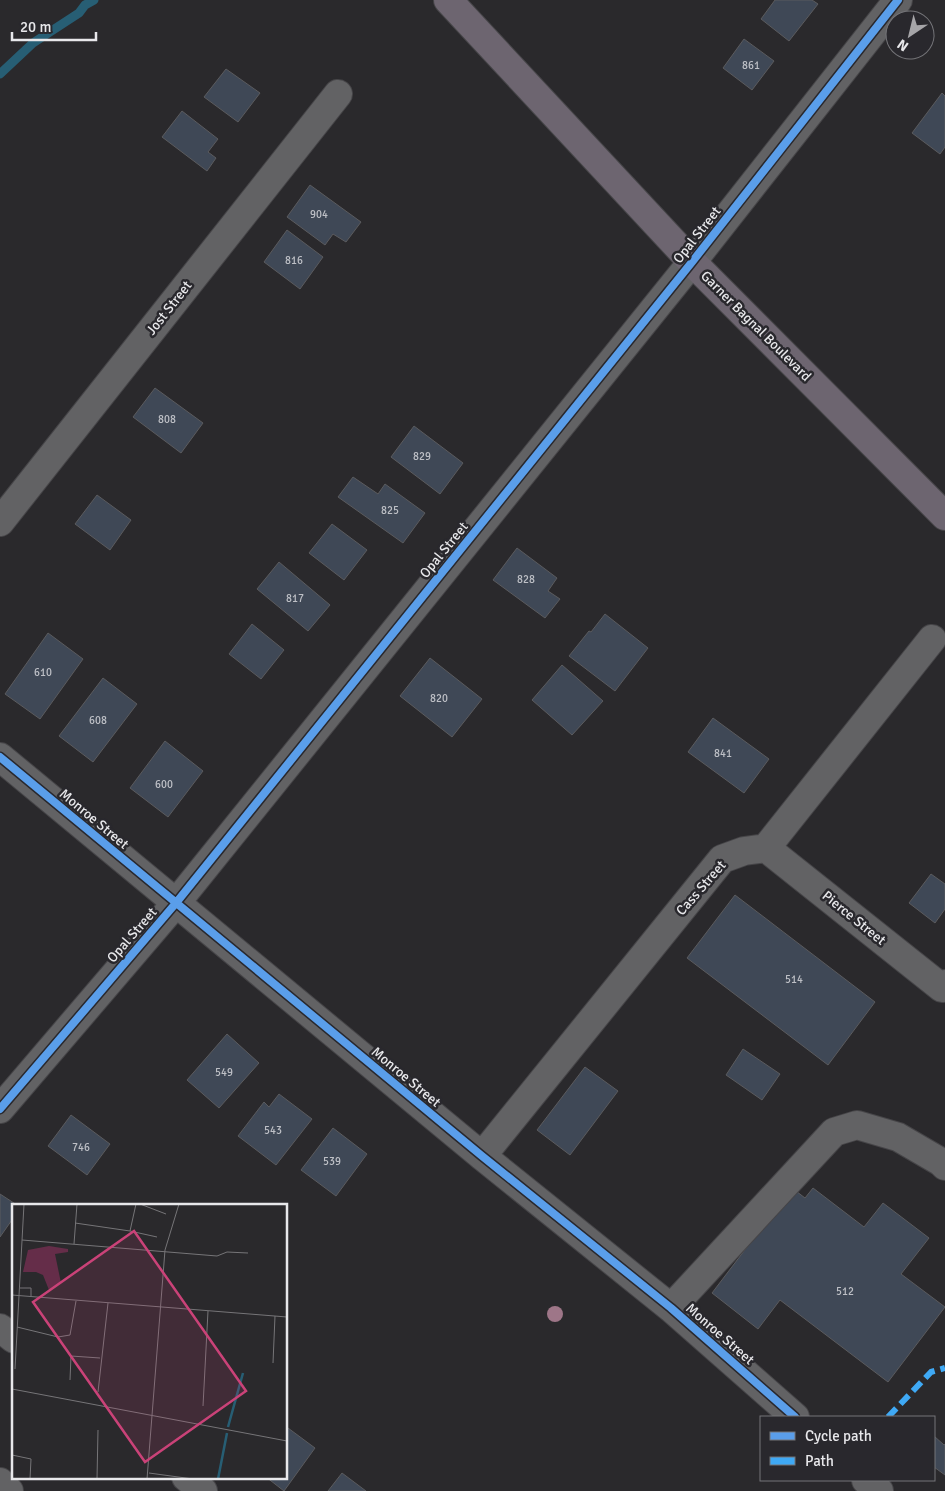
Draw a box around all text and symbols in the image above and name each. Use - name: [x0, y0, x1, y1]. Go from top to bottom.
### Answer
- scale bar: [12, 10, 96, 42]
- north arrow: [885, 10, 935, 60]
- text: 20 m: [20, 18, 51, 36]
- text: N: [894, 35, 912, 55]
- house number: 861: [742, 59, 760, 72]
- street label: Opal Street: [670, 203, 725, 267]
- house number: 904: [310, 208, 328, 221]
- house number: 816: [285, 254, 303, 267]
- street label: Garner Bagnal Boulevard: [697, 267, 815, 385]
- street label: Jost Street: [143, 277, 196, 339]
- house number: 808: [158, 413, 176, 426]
- house number: 829: [413, 450, 431, 463]
- house number: 825: [381, 504, 399, 517]
- street label: Opal Street: [416, 518, 472, 582]
- house number: 828: [517, 573, 535, 586]
- house number: 817: [286, 592, 304, 605]
- house number: 610: [34, 666, 52, 679]
- house number: 820: [430, 692, 448, 705]
- house number: 608: [89, 714, 107, 727]
- house number: 841: [714, 747, 732, 760]
- house number: 600: [155, 778, 173, 791]
- street label: Monroe Street: [56, 785, 132, 853]
- street label: Cass Street: [673, 857, 730, 919]
- street label: Pierce Street: [819, 887, 889, 949]
- street label: Opal Street: [103, 904, 161, 966]
- house number: 514: [785, 973, 803, 986]
- street label: Monroe Street: [368, 1043, 444, 1111]
- house number: 549: [215, 1066, 233, 1079]
- house number: 543: [264, 1124, 282, 1137]
- house number: 746: [72, 1141, 90, 1154]
- house number: 539: [323, 1155, 341, 1168]
- inset map: [12, 1204, 288, 1478]
- house number: 512: [836, 1285, 854, 1298]
- street label: Monroe Street: [682, 1300, 758, 1368]
- legend: [760, 1416, 935, 1481]
- text: Cycle path: [805, 1427, 872, 1445]
- text: Path: [805, 1452, 834, 1470]

